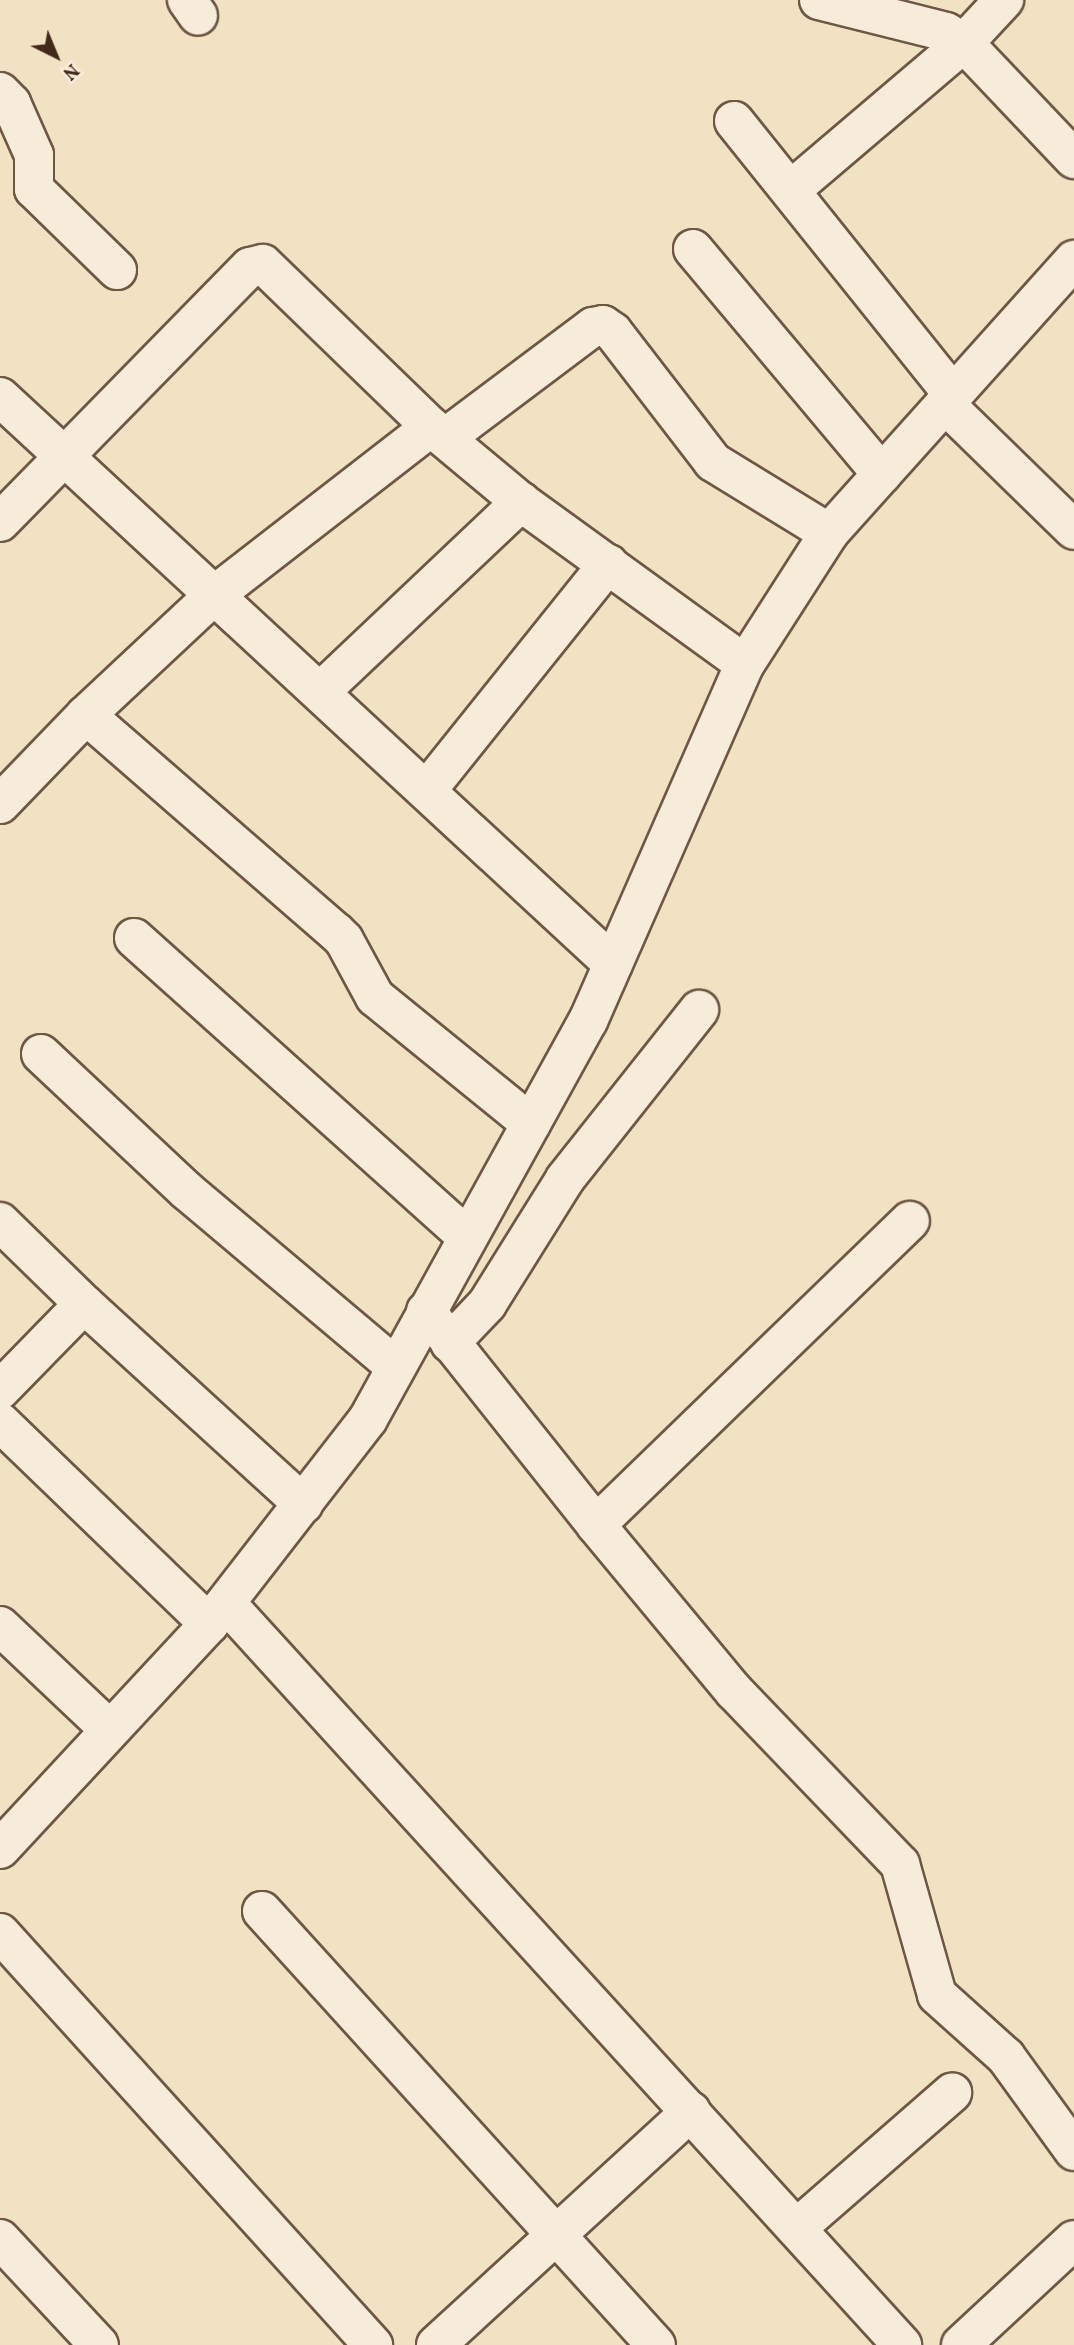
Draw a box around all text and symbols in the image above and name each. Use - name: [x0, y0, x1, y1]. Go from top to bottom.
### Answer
- north arrow: [21, 21, 91, 91]
- text: N: [56, 57, 84, 86]

